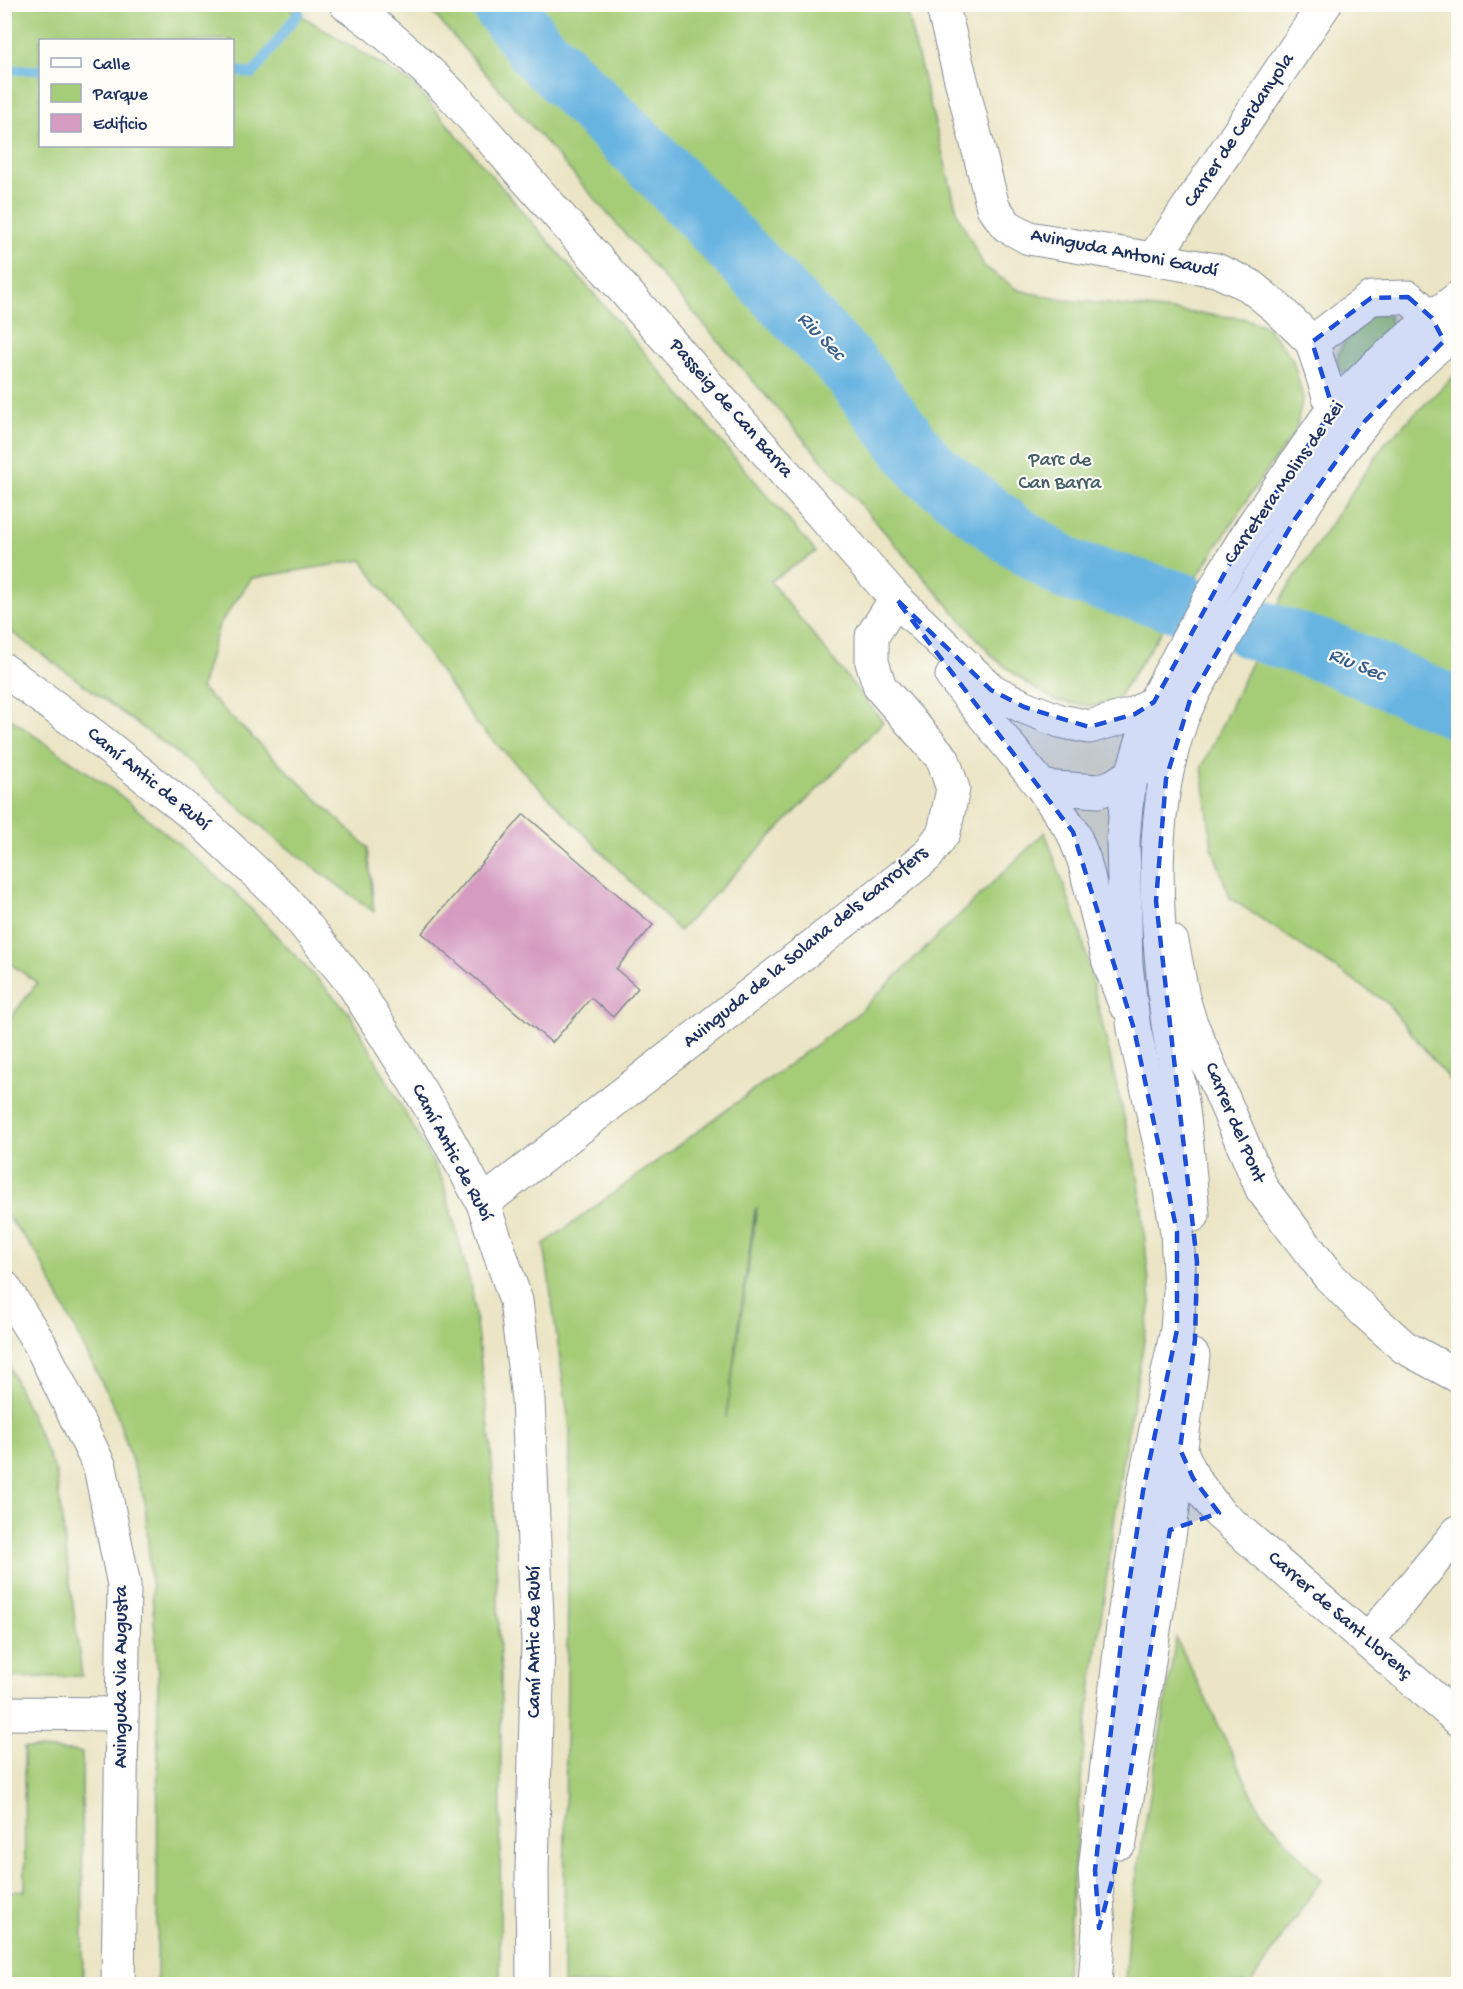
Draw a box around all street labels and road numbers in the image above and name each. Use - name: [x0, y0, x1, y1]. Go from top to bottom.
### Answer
- street label: Carrer de Cerdanyola: [1180, 49, 1301, 213]
- street label: Avinguda Antoni Gaudí: [1028, 225, 1220, 284]
- street label: Passeig de Can Barra: [663, 334, 797, 484]
- street label: Carretera Molins de Rei: [1220, 397, 1350, 569]
- street label: Camí Antic de Rubí: [82, 723, 215, 837]
- street label: Avinguda de la Solana dels Garrofers: [679, 842, 933, 1054]
- street label: Carrer del Pont: [1198, 1059, 1270, 1188]
- street label: Camí Antic de Rubí: [405, 1080, 497, 1226]
- street label: Carrer de Sant Llorenç: [1262, 1547, 1417, 1686]
- street label: Camí Antic de Rubí: [524, 1565, 547, 1718]
- street label: Avinguda Via Augusta: [111, 1585, 134, 1768]

